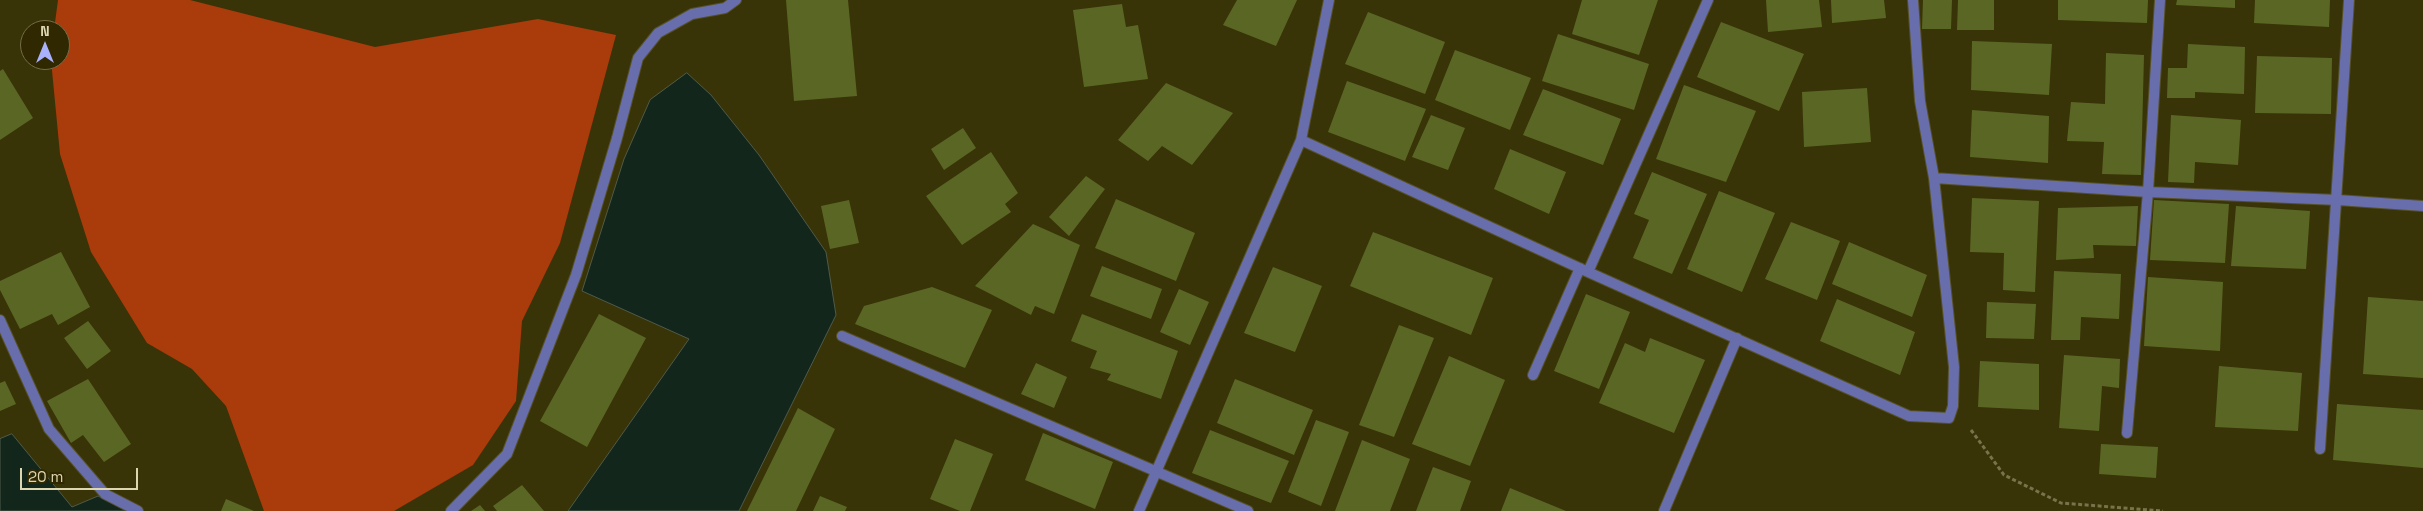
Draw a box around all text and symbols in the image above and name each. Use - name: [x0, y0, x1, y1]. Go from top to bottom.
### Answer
- north arrow: [20, 20, 70, 70]
- text: N: [40, 22, 50, 40]
- scale bar: [22, 458, 140, 490]
- text: 20 m: [28, 467, 63, 486]

